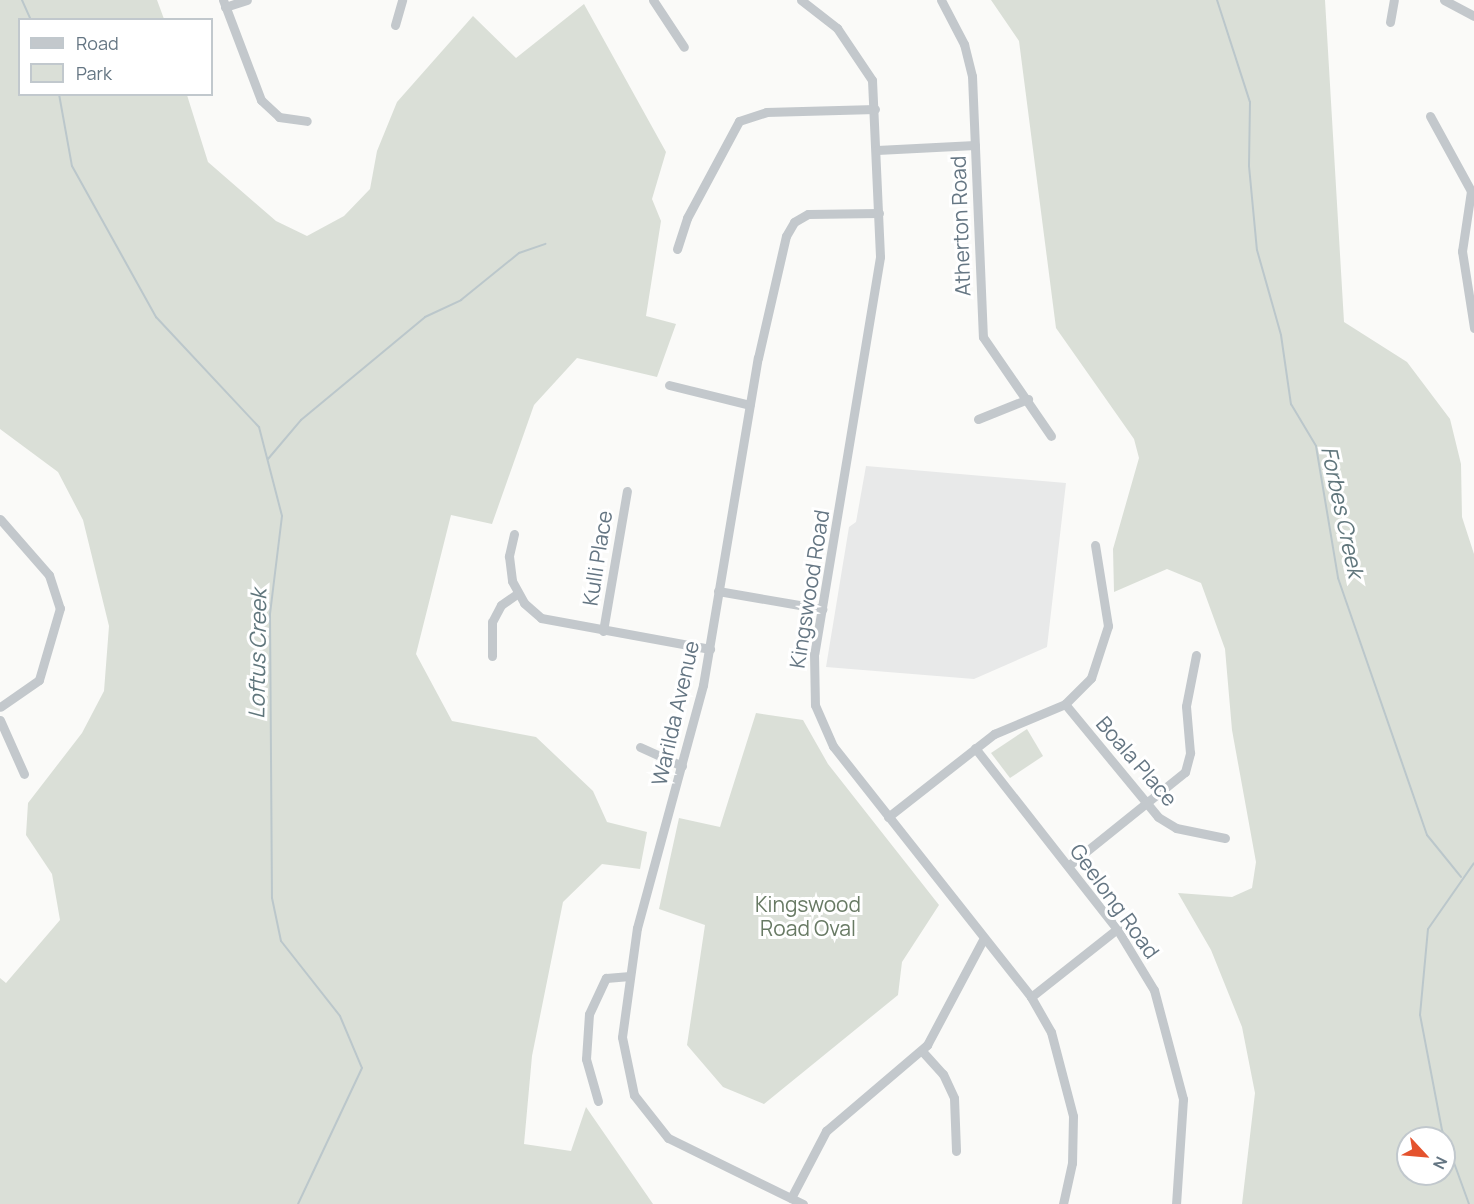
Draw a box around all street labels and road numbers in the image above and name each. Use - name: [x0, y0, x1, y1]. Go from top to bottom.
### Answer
- street label: Atherton Road: [945, 155, 975, 297]
- street label: Kingswood Road: [784, 508, 834, 670]
- street label: Kulli Place: [577, 509, 617, 607]
- street label: Warilda Avenue: [646, 638, 704, 788]
- street label: Boala Place: [1091, 711, 1183, 811]
- street label: Geelong Road: [1065, 839, 1165, 963]

